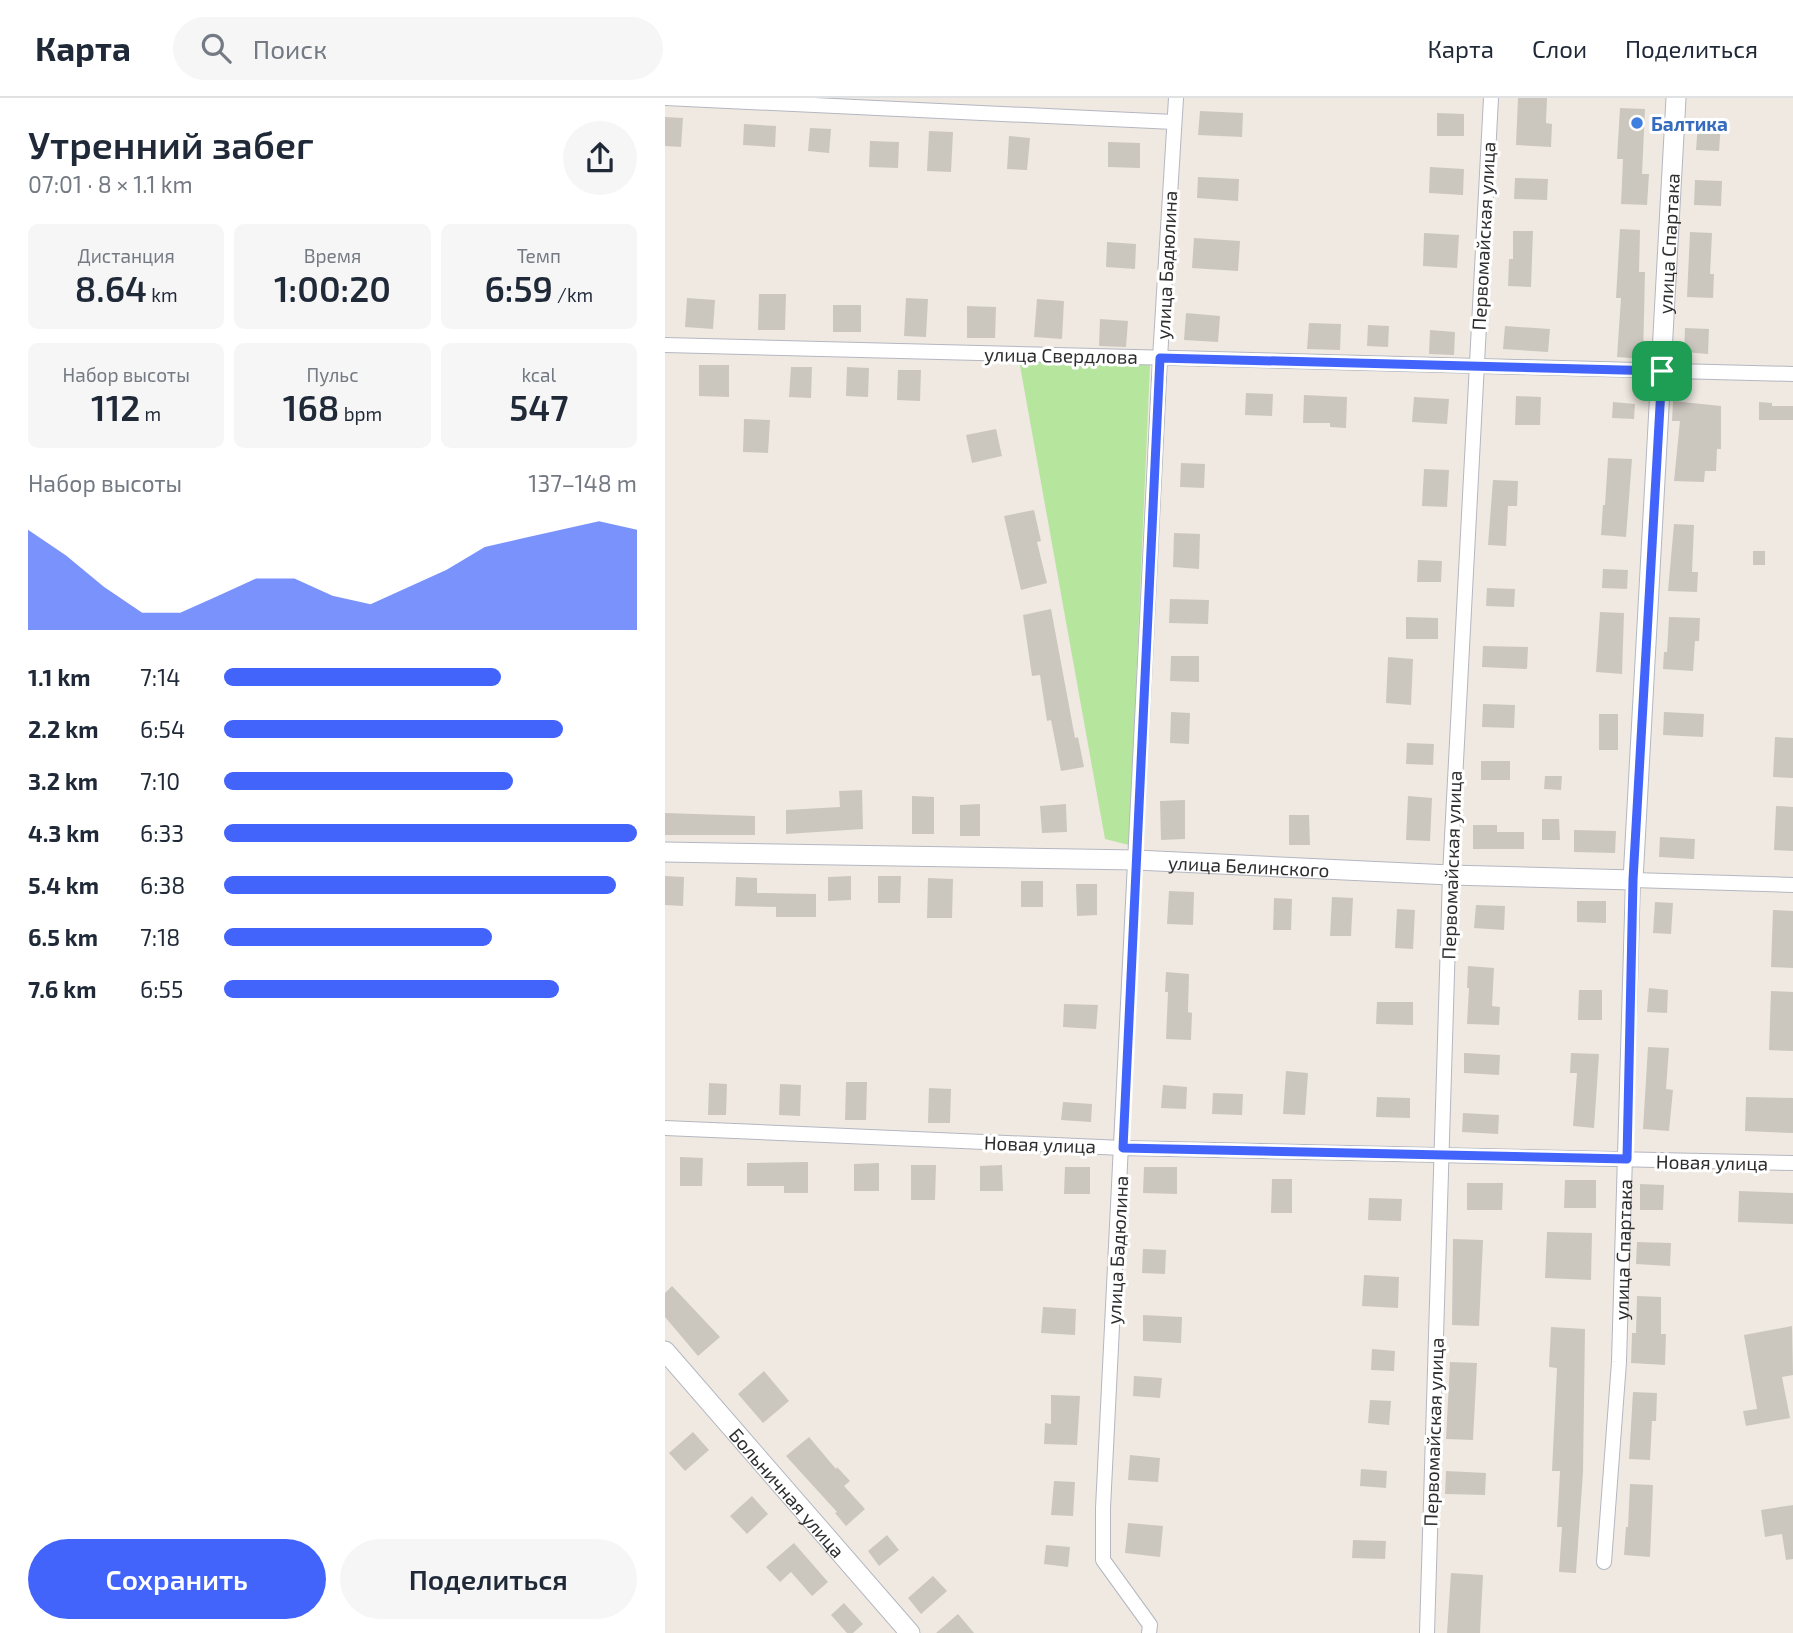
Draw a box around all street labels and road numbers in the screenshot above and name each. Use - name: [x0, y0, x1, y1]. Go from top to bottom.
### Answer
- street label: Первомайская улица: [1467, 141, 1500, 331]
- street label: улица Спартака: [1653, 172, 1683, 315]
- street label: улица Бадюлина: [1151, 190, 1182, 340]
- street label: улица Свердлова: [984, 342, 1138, 369]
- street label: Первомайская улица: [1436, 770, 1467, 960]
- street label: улица Белинского: [1167, 850, 1330, 881]
- street label: Новая улица: [984, 1131, 1096, 1158]
- street label: Новая улица: [1656, 1150, 1768, 1175]
- street label: улица Бадюлина: [1102, 1175, 1133, 1325]
- street label: улица Спартака: [1609, 1179, 1636, 1321]
- street label: Первомайская улица: [1418, 1337, 1449, 1527]
- street label: Больничная улица: [725, 1423, 850, 1562]

